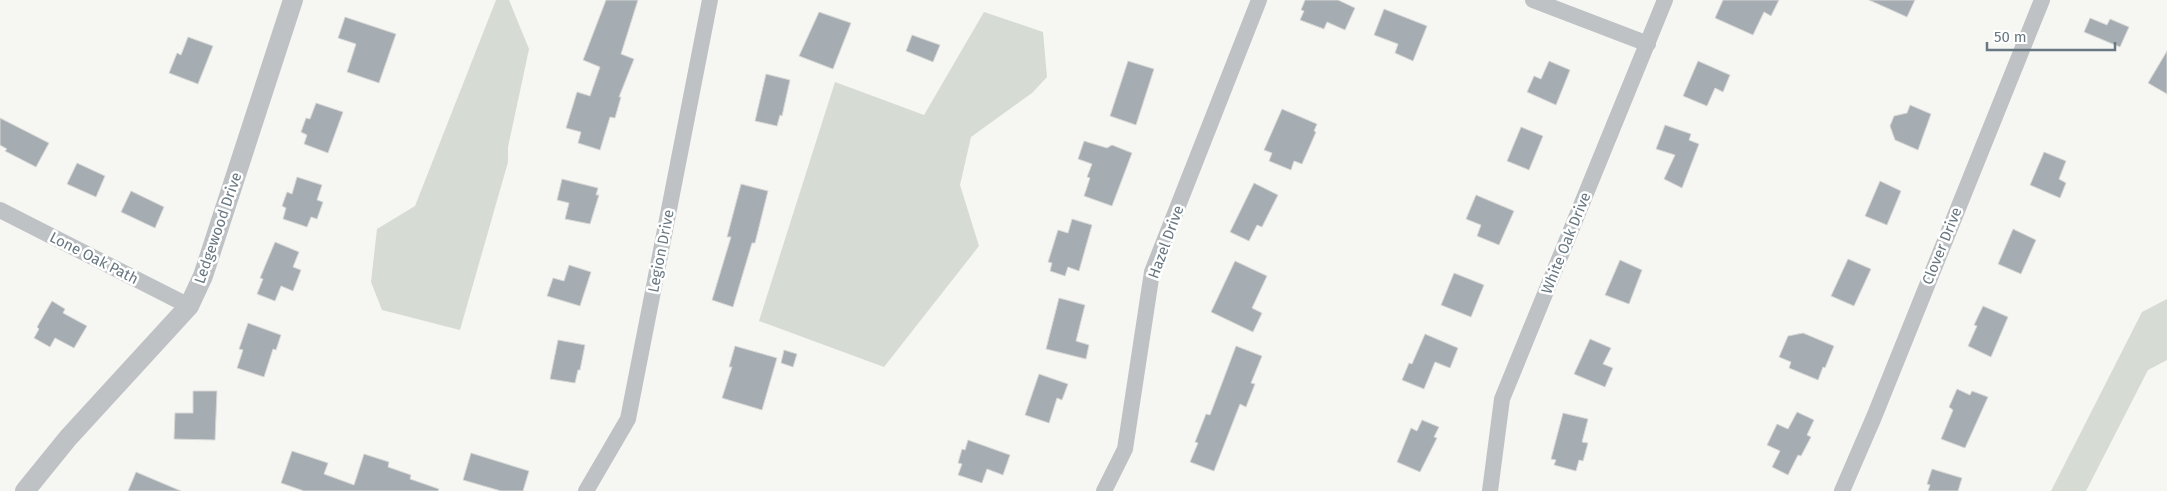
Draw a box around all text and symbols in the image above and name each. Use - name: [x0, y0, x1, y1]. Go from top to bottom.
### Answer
- scale bar: [1987, 20, 2114, 52]
- text: 50 m: [1994, 28, 2027, 46]
- street label: Ledgewood Drive: [191, 170, 245, 286]
- street label: White Oak Drive: [1537, 190, 1595, 296]
- street label: Hazel Drive: [1144, 203, 1188, 281]
- street label: Clover Drive: [1918, 205, 1966, 287]
- street label: Legion Drive: [644, 208, 678, 294]
- street label: Lone Oak Path: [47, 228, 141, 288]

